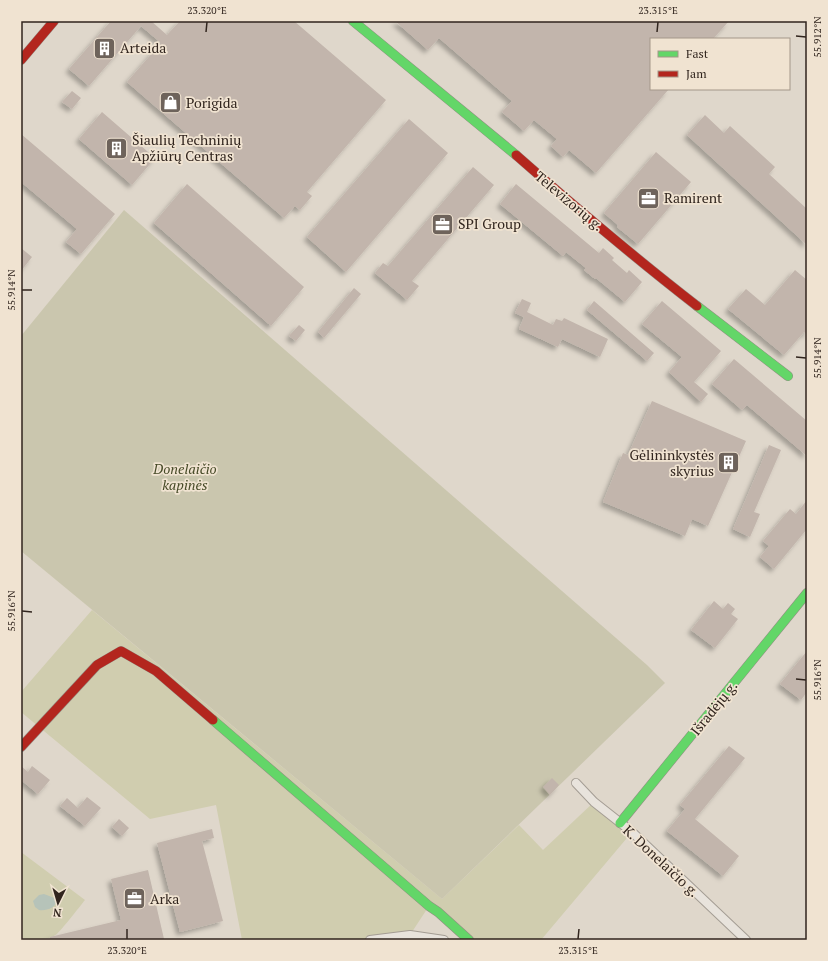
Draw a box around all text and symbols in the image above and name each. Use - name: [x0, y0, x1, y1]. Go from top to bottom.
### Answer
- text: 23.320°E: [187, 4, 227, 17]
- text: 23.315°E: [638, 4, 678, 17]
- text: 55.912°N: [811, 16, 824, 58]
- building icon: Arteida: [92, 35, 118, 61]
- place label: Arteida: [120, 38, 166, 57]
- legend: [650, 38, 790, 90]
- text: Fast: [686, 46, 709, 61]
- text: Jam: [686, 66, 707, 81]
- shop icon: Porigida: [158, 90, 184, 116]
- place label: Porigida: [186, 93, 238, 112]
- place label: Šiaulių Techninių Apžiūrų Centras: [132, 130, 241, 165]
- building icon: Šiaulių Techninių Apžiūrų Centras: [104, 135, 130, 161]
- street label: Televizorių g.: [531, 166, 608, 235]
- office icon: Ramirent: [635, 185, 661, 211]
- place label: Ramirent: [664, 188, 723, 207]
- office icon: SPI Group: [430, 211, 456, 237]
- place label: SPI Group: [458, 214, 521, 233]
- text: 55.914°N: [5, 269, 18, 311]
- text: 55.914°N: [811, 337, 824, 379]
- place label: Gėlininkystės skyrius: [629, 445, 714, 480]
- building icon: Gėlininkystės skyrius: [716, 450, 742, 476]
- park label: Donelaičio kapinės: [152, 459, 217, 494]
- text: 55.916°N: [5, 590, 18, 632]
- text: 55.916°N: [811, 659, 824, 701]
- street label: Išradėjų g.: [686, 676, 741, 739]
- street label: K. Donelaičio g.: [619, 820, 703, 901]
- north arrow: [38, 883, 78, 923]
- office icon: Arka: [122, 886, 148, 912]
- place label: Arka: [150, 889, 179, 908]
- text: N: [52, 906, 62, 920]
- text: 23.320°E: [107, 944, 147, 957]
- text: 23.315°E: [558, 944, 598, 957]

